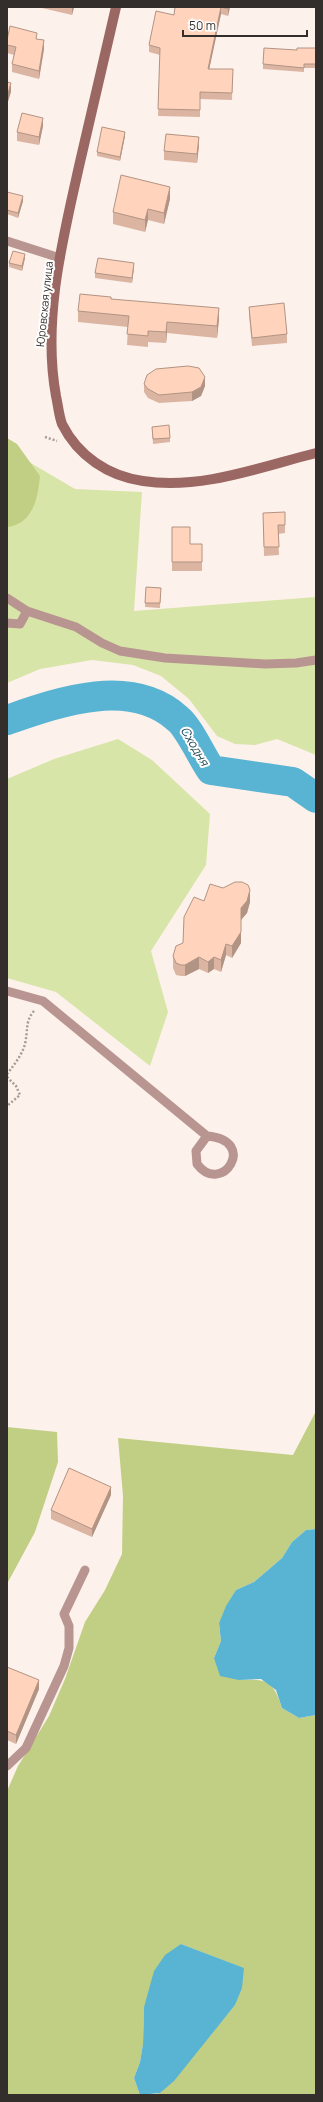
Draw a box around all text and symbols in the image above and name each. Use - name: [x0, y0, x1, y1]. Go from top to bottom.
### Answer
- scale bar: [183, 12, 307, 38]
- text: 50 m: [189, 17, 216, 34]
- street label: Юровская улица: [32, 260, 56, 348]
- water label: Сходня: [177, 723, 214, 770]

